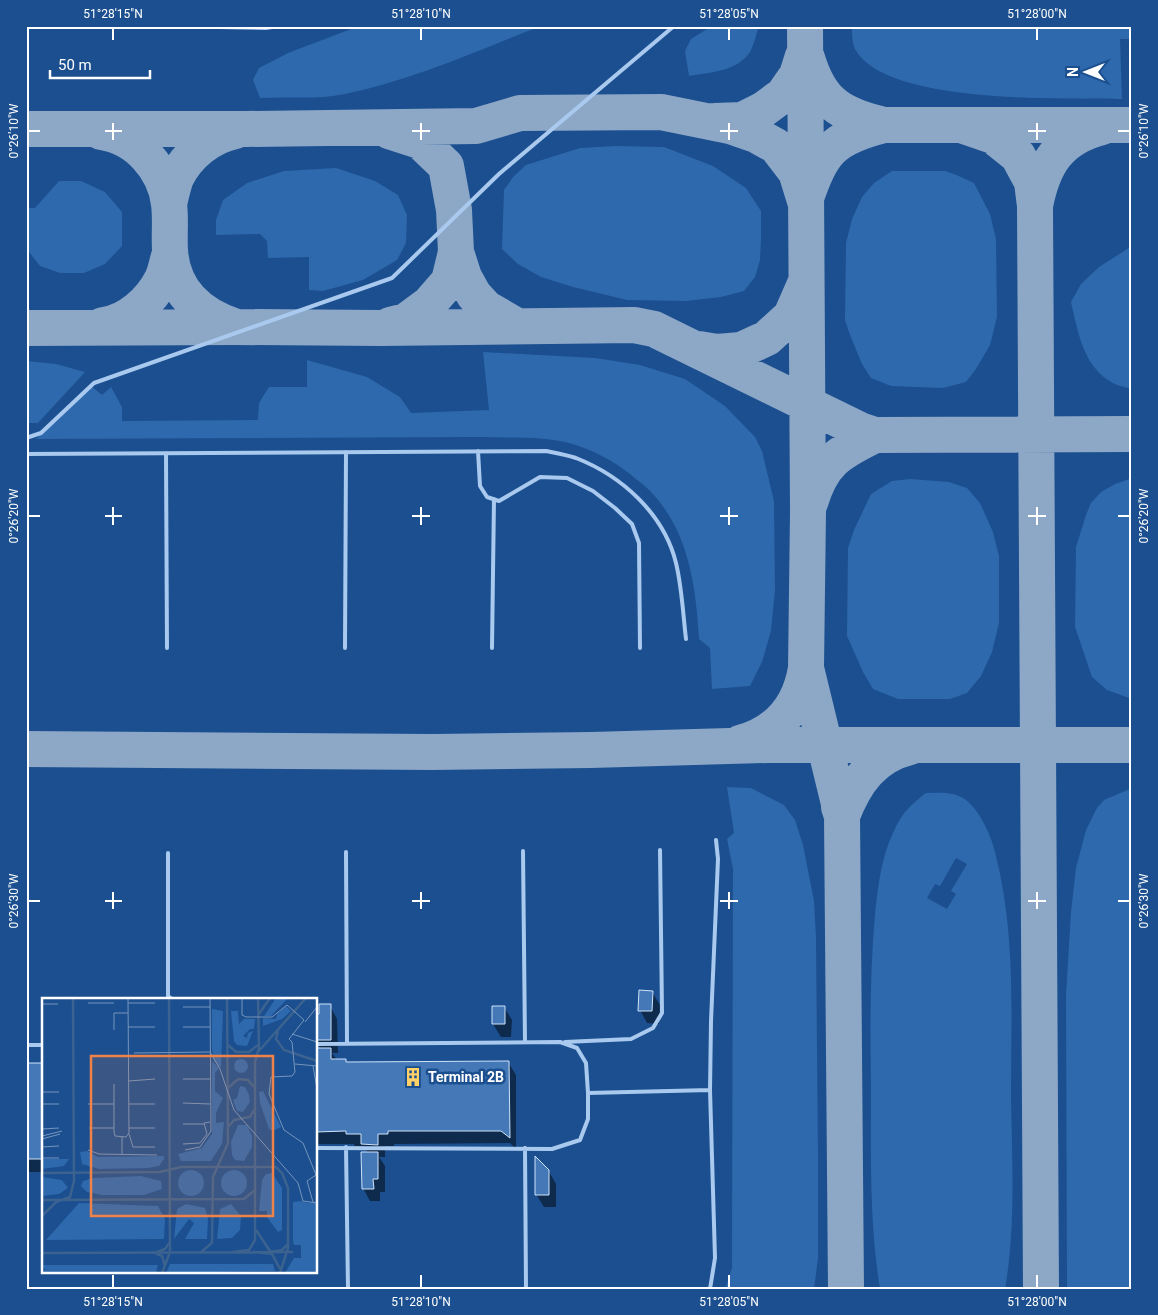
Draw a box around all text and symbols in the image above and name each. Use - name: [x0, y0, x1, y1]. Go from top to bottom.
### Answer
- text: 51°28'15"N: [83, 7, 143, 21]
- text: 51°28'10"N: [391, 7, 451, 21]
- text: 51°28'05"N: [699, 7, 759, 21]
- text: 51°28'00"N: [1007, 7, 1067, 21]
- scale bar: [50, 48, 150, 80]
- north arrow: [1060, 48, 1110, 98]
- text: 50 m: [58, 56, 92, 74]
- text: N: [1065, 67, 1081, 77]
- text: 0°26'10"W: [7, 103, 21, 158]
- text: 0°26'10"W: [1137, 103, 1151, 158]
- text: 0°26'20"W: [7, 488, 21, 543]
- text: 0°26'20"W: [1137, 488, 1151, 543]
- text: 0°26'30"W: [7, 873, 21, 928]
- text: 0°26'30"W: [1137, 873, 1151, 928]
- inset map: [42, 998, 318, 1272]
- building icon: Terminal 2B: [402, 1066, 424, 1088]
- place label: Terminal 2B: [428, 1069, 504, 1085]
- text: 51°28'15"N: [83, 1295, 143, 1309]
- text: 51°28'10"N: [391, 1295, 451, 1309]
- text: 51°28'05"N: [699, 1295, 759, 1309]
- text: 51°28'00"N: [1007, 1295, 1067, 1309]

